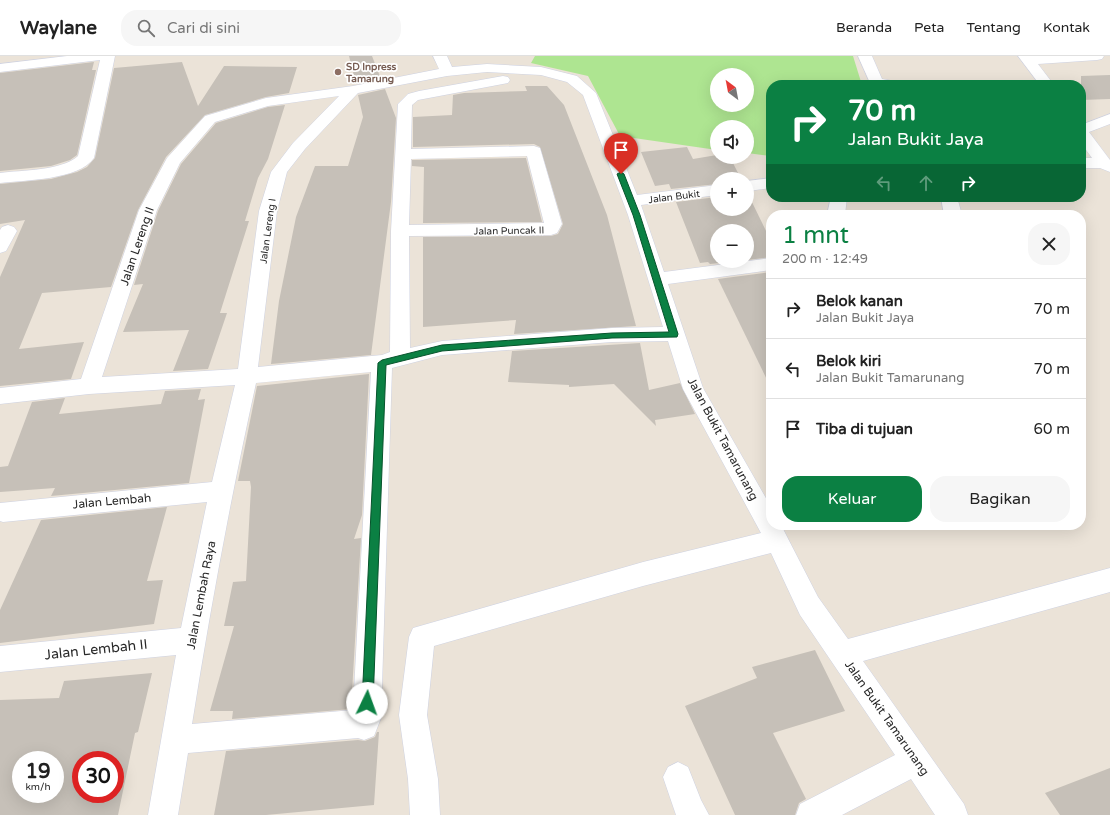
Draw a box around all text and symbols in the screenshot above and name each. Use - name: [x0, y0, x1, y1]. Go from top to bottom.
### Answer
- search box: [121, 10, 401, 46]
- text: Waylane: [20, 17, 97, 39]
- icon: search: [135, 17, 157, 39]
- text: Cari di sini: [167, 19, 240, 37]
- text: Beranda: [836, 19, 892, 36]
- text: Peta: [914, 19, 944, 36]
- text: Tentang: [966, 19, 1021, 36]
- text: Kontak: [1043, 19, 1090, 36]
- place label: SD Inpress Tamarung: [345, 61, 397, 85]
- marker: SD Inpress Tamarung: [333, 67, 343, 77]
- north arrow: [710, 68, 754, 112]
- map controls: [710, 68, 754, 268]
- text: 70 m: [848, 94, 916, 128]
- icon: right: [782, 96, 834, 148]
- button: sound: [710, 120, 754, 164]
- text: Jalan Bukit Jaya: [848, 128, 984, 150]
- pin: [604, 133, 638, 174]
- icon: arrive: [610, 139, 632, 161]
- button: +: [710, 172, 754, 216]
- icon: left: [873, 172, 895, 194]
- icon: ahead: [915, 172, 937, 194]
- icon: right: [957, 172, 979, 194]
- street label: Jalan Bukit: [648, 188, 701, 206]
- street label: Jalan Lereng I: [257, 198, 279, 265]
- street label: Jalan Lereng II: [117, 205, 157, 287]
- text: 1 mnt: [782, 221, 849, 250]
- button: close: [1028, 223, 1070, 265]
- street label: Jalan Puncak II: [474, 224, 544, 238]
- button: −: [710, 224, 754, 268]
- text: 200 m · 12:49: [782, 251, 868, 267]
- text: Belok kanan: [816, 292, 903, 310]
- icon: right: [782, 298, 804, 320]
- text: 70 m: [1033, 300, 1070, 318]
- text: Jalan Bukit Jaya: [816, 310, 914, 326]
- text: Belok kiri: [816, 352, 881, 370]
- icon: left: [782, 358, 804, 380]
- text: 70 m: [1033, 360, 1070, 378]
- text: Jalan Bukit Tamarunang: [816, 370, 964, 386]
- street label: Jalan Bukit Tamarunang: [685, 375, 761, 503]
- icon: arrive: [782, 418, 804, 440]
- text: Tiba di tujuan: [816, 420, 913, 438]
- text: 60 m: [1033, 420, 1070, 438]
- button: Keluar: [782, 476, 922, 522]
- button: Bagikan: [930, 476, 1070, 522]
- street label: Jalan Lembah: [72, 491, 152, 511]
- street label: Jalan Lembah Raya: [184, 540, 218, 650]
- street label: Jalan Lembah II: [44, 636, 148, 663]
- street label: Jalan Bukit Tamarunang: [842, 658, 932, 778]
- position arrow: [346, 682, 388, 724]
- speed limit sign: 30: [72, 751, 124, 803]
- text: 19: [25, 760, 51, 784]
- text: km/h: [25, 781, 51, 793]

